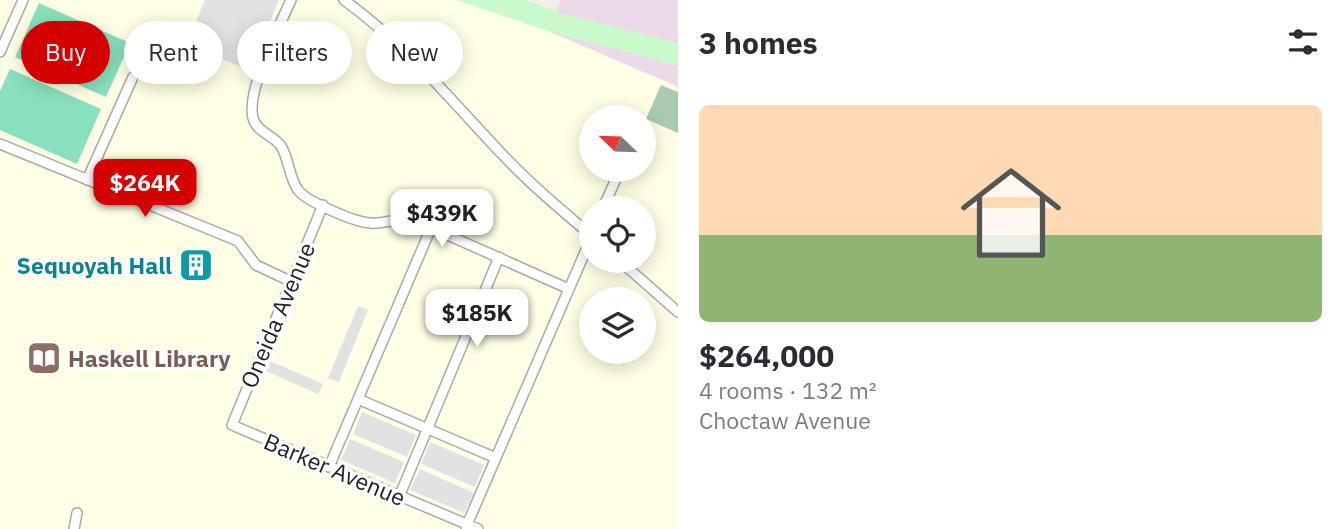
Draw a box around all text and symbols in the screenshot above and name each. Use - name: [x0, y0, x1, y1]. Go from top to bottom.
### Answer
- chip: Buy: [21, 21, 110, 84]
- chip: Rent: [124, 21, 223, 84]
- chip: Filters: [237, 21, 352, 84]
- chip: New: [366, 21, 463, 84]
- text: 3 homes: [699, 23, 818, 62]
- icon: filters: [1284, 23, 1322, 61]
- north arrow: [579, 105, 656, 182]
- map controls: [579, 105, 656, 364]
- icon: home: [948, 150, 1074, 276]
- pin: $264K: [96, 160, 194, 219]
- text: $264K: [109, 167, 181, 197]
- pin: $439K: [393, 190, 491, 249]
- button: locate: [579, 196, 656, 273]
- text: $439K: [406, 197, 478, 227]
- street label: Oneida Avenue: [233, 238, 321, 392]
- building icon: Sequoyah Hall: [177, 246, 215, 284]
- place label: Sequoyah Hall: [17, 250, 172, 280]
- button: layers: [579, 287, 656, 364]
- pin: $185K: [428, 290, 526, 349]
- text: $185K: [441, 297, 513, 327]
- text: $264,000: [699, 336, 834, 375]
- library icon: Haskell Library: [25, 339, 63, 377]
- place label: Haskell Library: [68, 343, 231, 373]
- text: 4 rooms · 132 m²: [699, 375, 877, 405]
- text: Choctaw Avenue: [699, 405, 871, 435]
- street label: Barker Avenue: [260, 426, 410, 512]

